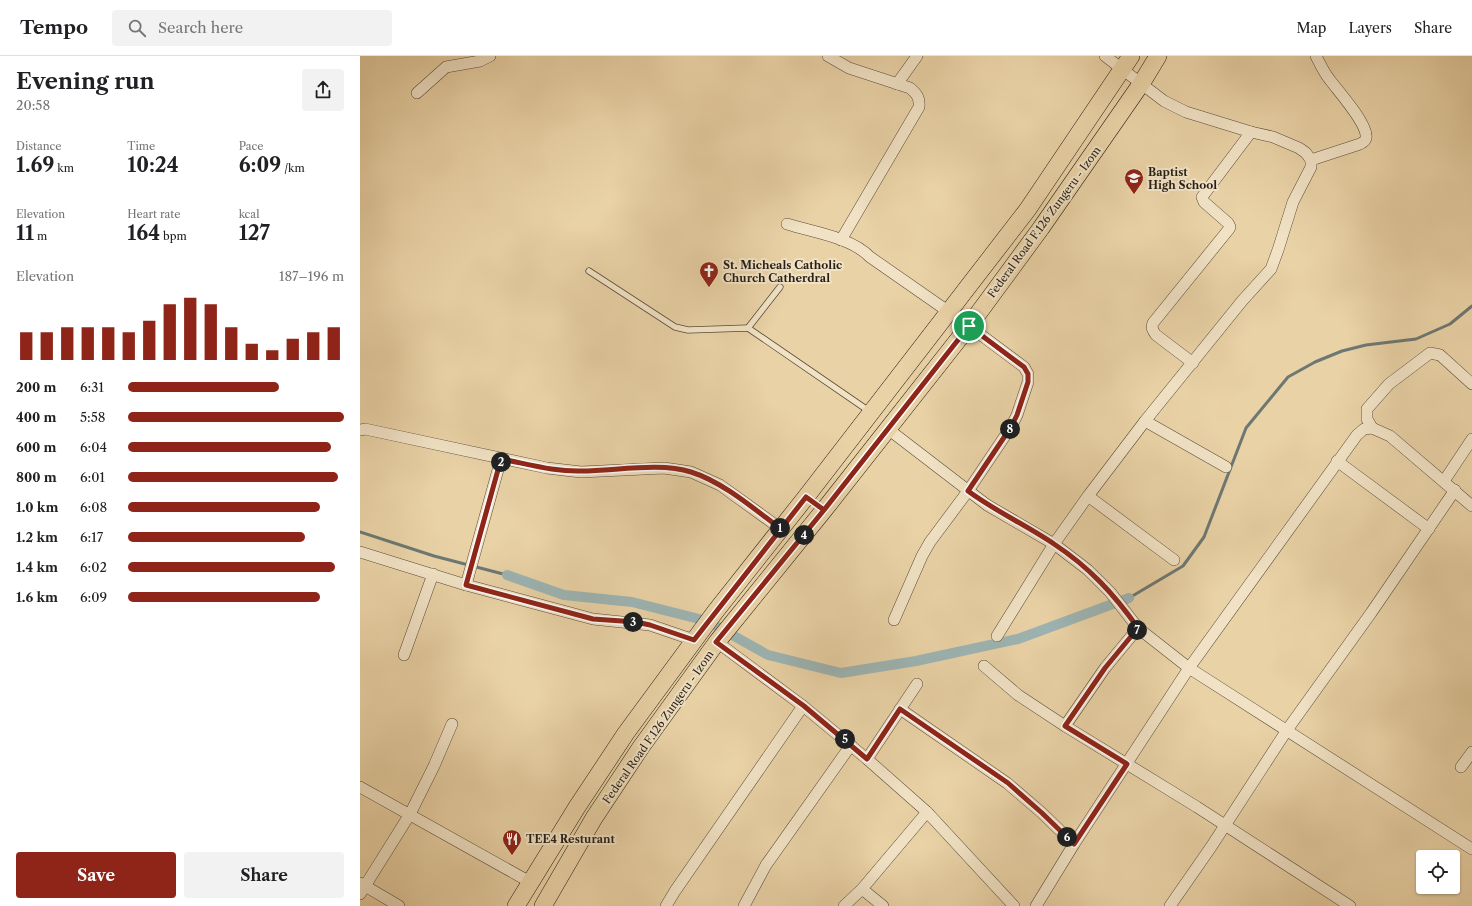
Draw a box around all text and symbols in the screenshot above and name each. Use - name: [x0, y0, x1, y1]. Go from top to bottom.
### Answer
- search box: [112, 10, 392, 46]
- text: Tempo: [20, 16, 88, 39]
- icon: search: [126, 17, 148, 39]
- text: Search here: [158, 18, 243, 37]
- text: Map: [1296, 19, 1326, 37]
- text: Layers: [1348, 19, 1392, 37]
- text: Share: [1414, 19, 1452, 37]
- text: Evening run: [16, 68, 155, 95]
- button: share: [302, 69, 344, 111]
- text: 20:58: [16, 97, 50, 113]
- text: Distance: [16, 139, 62, 153]
- text: Time: [127, 139, 155, 153]
- text: Pace: [239, 139, 264, 153]
- street label: Federal Road F.126 Zungeru - Izom: [984, 143, 1104, 301]
- text: 1.69: [16, 153, 54, 177]
- text: 10:24: [127, 153, 179, 177]
- text: 6:09: [239, 153, 281, 177]
- text: km: [54, 161, 74, 175]
- text: /km: [281, 161, 305, 175]
- place label: Baptist High School: [1148, 165, 1217, 192]
- school or university icon: Baptist High School: [1123, 167, 1145, 195]
- text: Elevation: [16, 207, 65, 221]
- text: Heart rate: [127, 207, 180, 221]
- text: kcal: [239, 207, 259, 221]
- text: 11: [16, 221, 34, 245]
- text: 164: [127, 221, 160, 245]
- text: 127: [239, 221, 270, 245]
- text: m: [34, 229, 47, 243]
- text: bpm: [160, 229, 187, 243]
- place label: St. Micheals Catholic Church Catherdral: [723, 258, 842, 285]
- church icon: St. Micheals Catholic Church Catherdral: [698, 260, 720, 288]
- text: Elevation: [16, 268, 74, 284]
- text: 187–196 m: [279, 268, 344, 284]
- pin: [952, 309, 986, 343]
- icon: arrive: [958, 315, 980, 337]
- text: 200 m: [16, 379, 56, 395]
- text: 6:31: [80, 379, 104, 395]
- text: 400 m: [16, 409, 56, 425]
- text: 5:58: [80, 409, 105, 425]
- pin: 8: [1000, 419, 1020, 439]
- text: 8: [1007, 422, 1013, 436]
- text: 600 m: [16, 439, 57, 455]
- text: 6:04: [80, 439, 107, 455]
- pin: 2: [491, 452, 511, 472]
- text: 2: [498, 455, 504, 469]
- text: 800 m: [16, 469, 57, 485]
- text: 6:01: [80, 469, 105, 485]
- text: 1.0 km: [16, 499, 58, 515]
- text: 6:08: [80, 499, 107, 515]
- pin: 1: [770, 518, 790, 538]
- text: 1: [778, 521, 782, 535]
- pin: 4: [794, 525, 814, 545]
- text: 4: [801, 528, 807, 542]
- text: 1.2 km: [16, 529, 58, 545]
- text: 6:17: [80, 529, 103, 545]
- text: 1.4 km: [16, 559, 58, 575]
- text: 6:02: [80, 559, 107, 575]
- text: 1.6 km: [16, 589, 58, 605]
- text: 6:09: [80, 589, 107, 605]
- pin: 3: [623, 612, 643, 632]
- text: 3: [630, 615, 636, 629]
- pin: 7: [1127, 620, 1147, 640]
- text: 7: [1134, 623, 1140, 637]
- street label: Federal Road F.126 Zungeru - Izom: [600, 647, 717, 806]
- pin: 5: [835, 729, 855, 749]
- text: 5: [842, 732, 848, 746]
- pin: 6: [1057, 827, 1077, 847]
- restaurant icon: TEE4 Resturant: [501, 828, 523, 856]
- text: 6: [1064, 830, 1070, 844]
- place label: TEE4 Resturant: [526, 832, 616, 846]
- map controls: [1416, 850, 1460, 894]
- button: locate: [1416, 850, 1460, 894]
- button: Save: [16, 852, 176, 898]
- button: Share: [184, 852, 344, 898]

